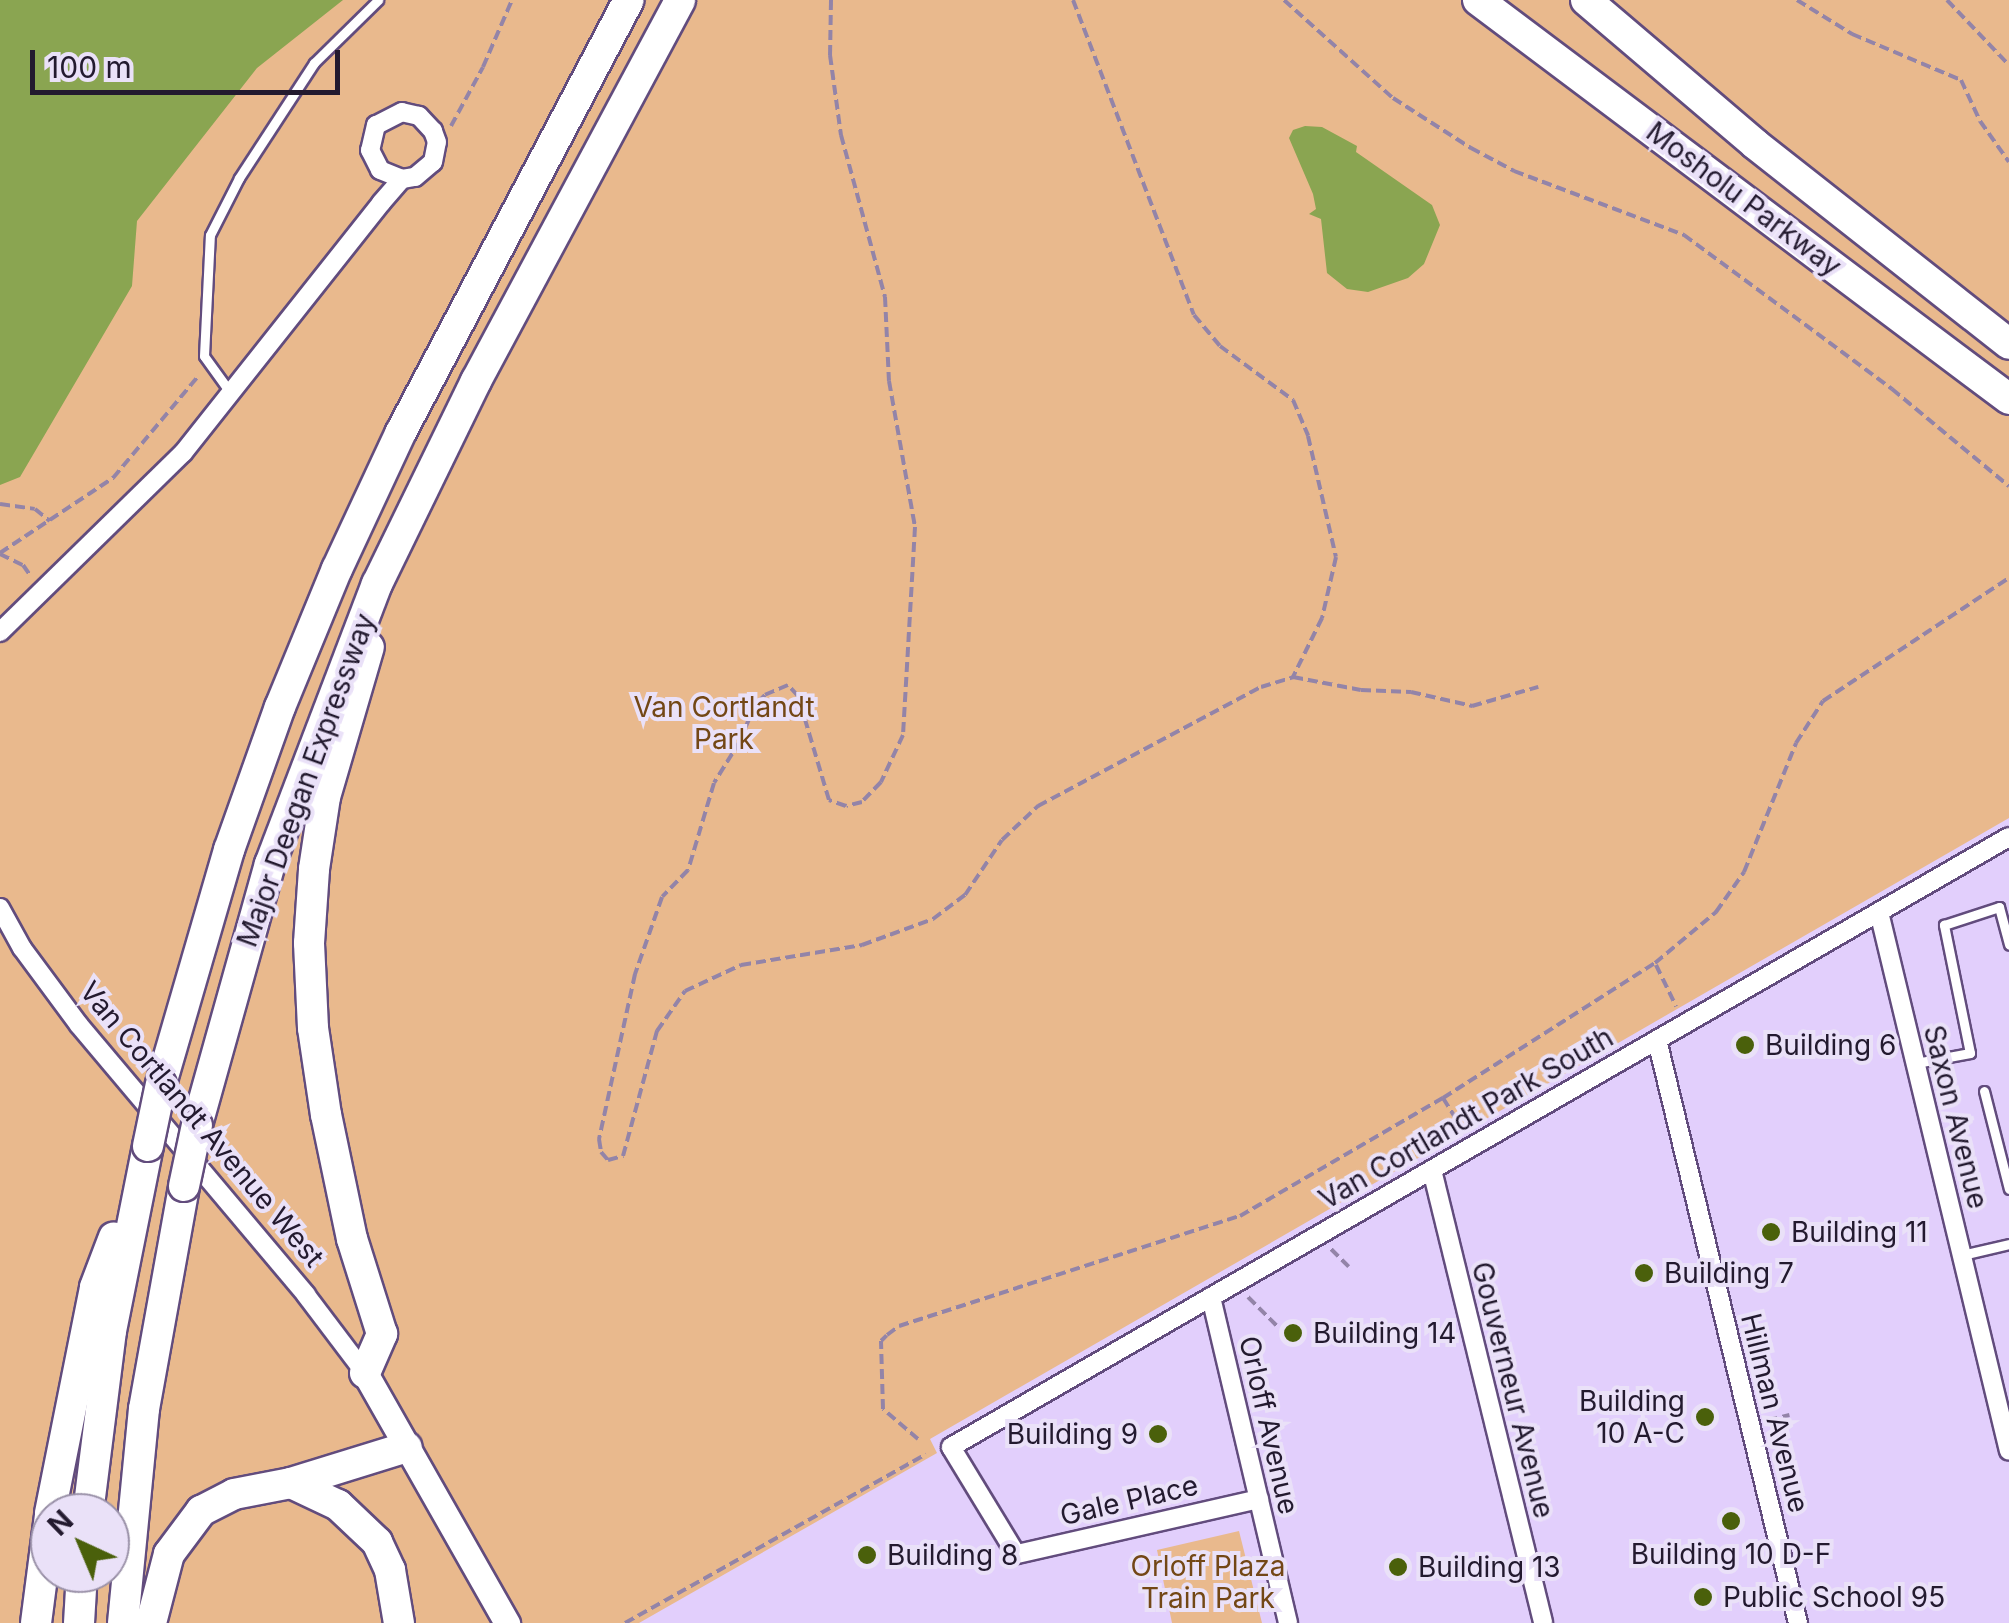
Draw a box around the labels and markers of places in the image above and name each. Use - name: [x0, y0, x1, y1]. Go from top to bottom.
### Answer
- place label: Building 6: [1765, 1028, 1896, 1062]
- marker: Building 6: [1734, 1034, 1756, 1056]
- place label: Building 11: [1791, 1215, 1928, 1249]
- marker: Building 11: [1760, 1221, 1782, 1243]
- place label: Building 7: [1664, 1256, 1794, 1290]
- marker: Building 7: [1633, 1262, 1655, 1284]
- place label: Building 14: [1313, 1316, 1456, 1350]
- marker: Building 14: [1282, 1322, 1304, 1344]
- place label: Building 10 A-C: [1579, 1384, 1685, 1450]
- marker: Building 10 A-C: [1694, 1406, 1716, 1428]
- place label: Building 9: [1007, 1417, 1138, 1451]
- marker: Building 9: [1147, 1423, 1169, 1445]
- marker: Building 10 D-F: [1720, 1510, 1742, 1532]
- place label: Building 10 D-F: [1631, 1537, 1831, 1571]
- place label: Building 8: [887, 1538, 1018, 1572]
- marker: Building 8: [856, 1544, 878, 1566]
- place label: Building 13: [1418, 1550, 1561, 1584]
- marker: Building 13: [1387, 1556, 1409, 1578]
- place label: Public School 95: [1723, 1580, 1945, 1614]
- marker: Public School 95: [1692, 1586, 1714, 1608]

